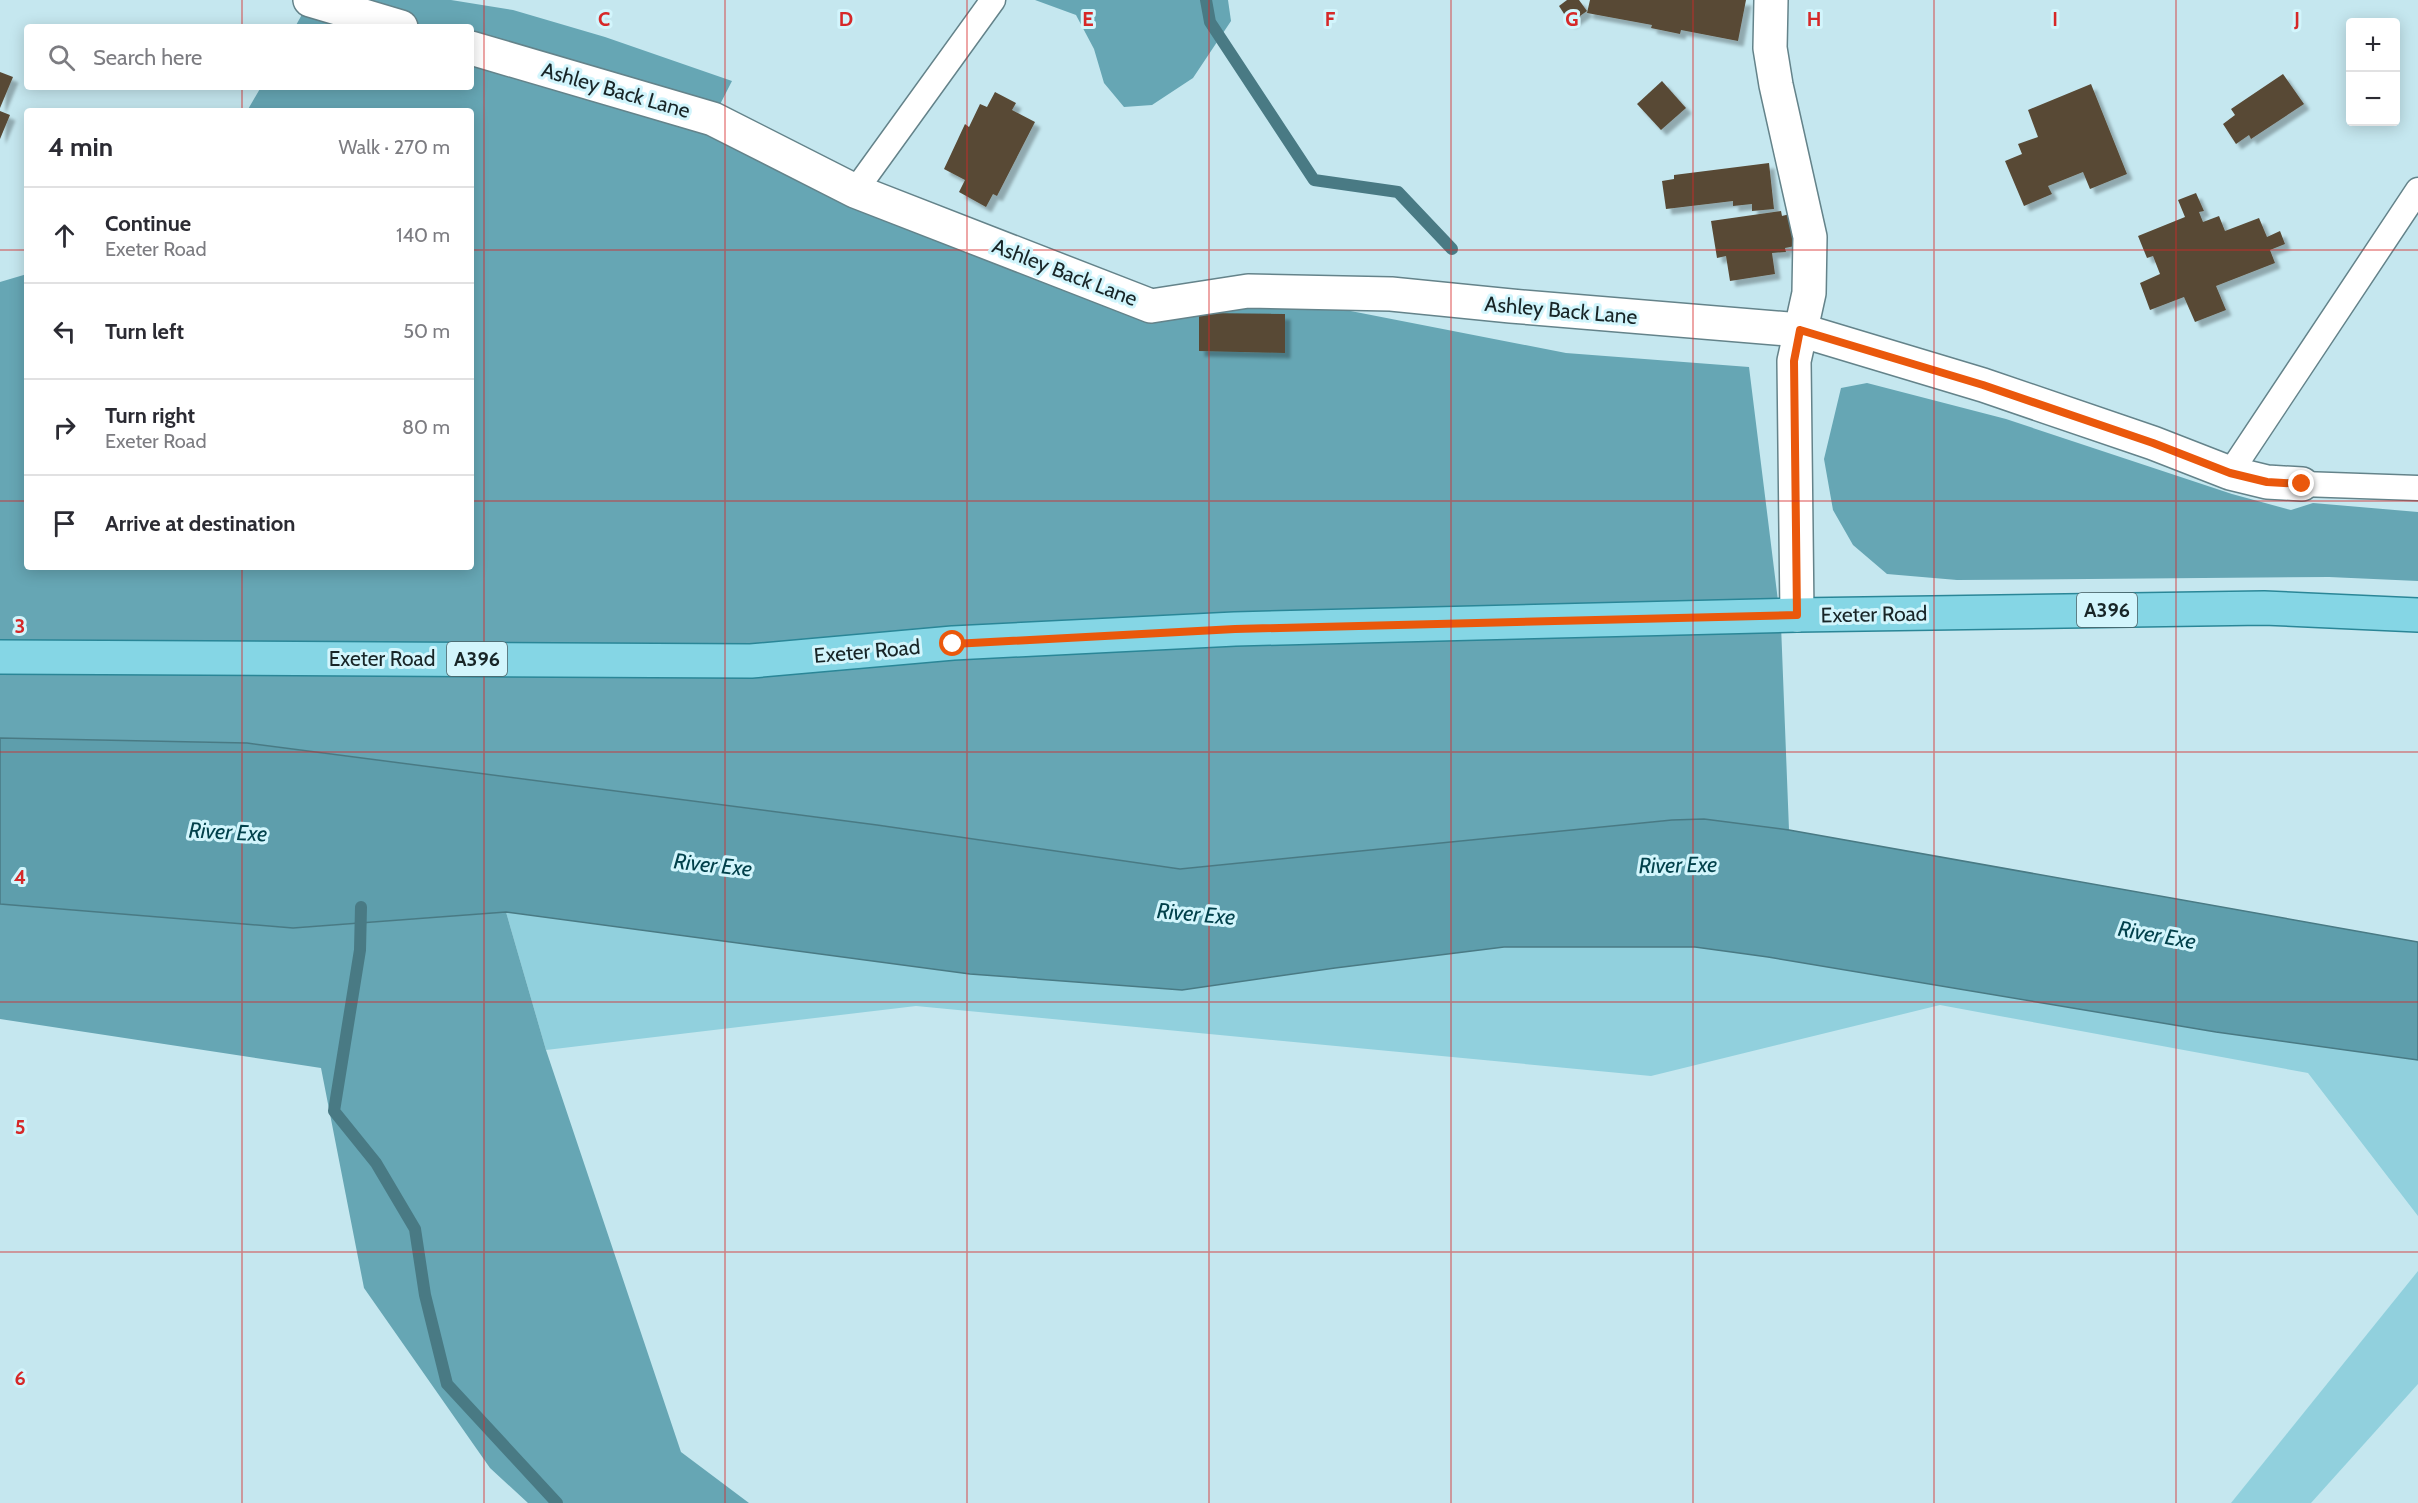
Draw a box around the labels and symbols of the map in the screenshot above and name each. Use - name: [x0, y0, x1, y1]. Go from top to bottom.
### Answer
- text: C: [598, 7, 610, 31]
- text: D: [839, 7, 853, 31]
- text: E: [1082, 7, 1094, 31]
- text: F: [1325, 7, 1336, 31]
- text: G: [1565, 7, 1579, 31]
- text: H: [1807, 7, 1821, 31]
- text: I: [2052, 7, 2058, 31]
- text: J: [2293, 7, 2300, 31]
- street label: Ashley Back Lane: [539, 57, 693, 123]
- street label: Ashley Back Lane: [989, 233, 1141, 311]
- street label: Ashley Back Lane: [1484, 291, 1639, 329]
- route end: [2288, 470, 2314, 496]
- road number: A396: [2077, 593, 2137, 627]
- street label: Exeter Road: [1820, 601, 1928, 627]
- text: 3: [15, 614, 25, 638]
- route start: [939, 630, 965, 656]
- street label: Exeter Road: [813, 634, 921, 668]
- road number: A396: [447, 642, 507, 676]
- street label: Exeter Road: [329, 646, 435, 671]
- water label: River Exe: [188, 816, 268, 848]
- water label: River Exe: [672, 847, 754, 883]
- water label: River Exe: [1638, 851, 1718, 879]
- text: 4: [14, 865, 26, 889]
- water label: River Exe: [1156, 897, 1236, 931]
- water label: River Exe: [2116, 915, 2198, 955]
- text: 5: [15, 1115, 25, 1139]
- text: 6: [14, 1366, 26, 1390]

